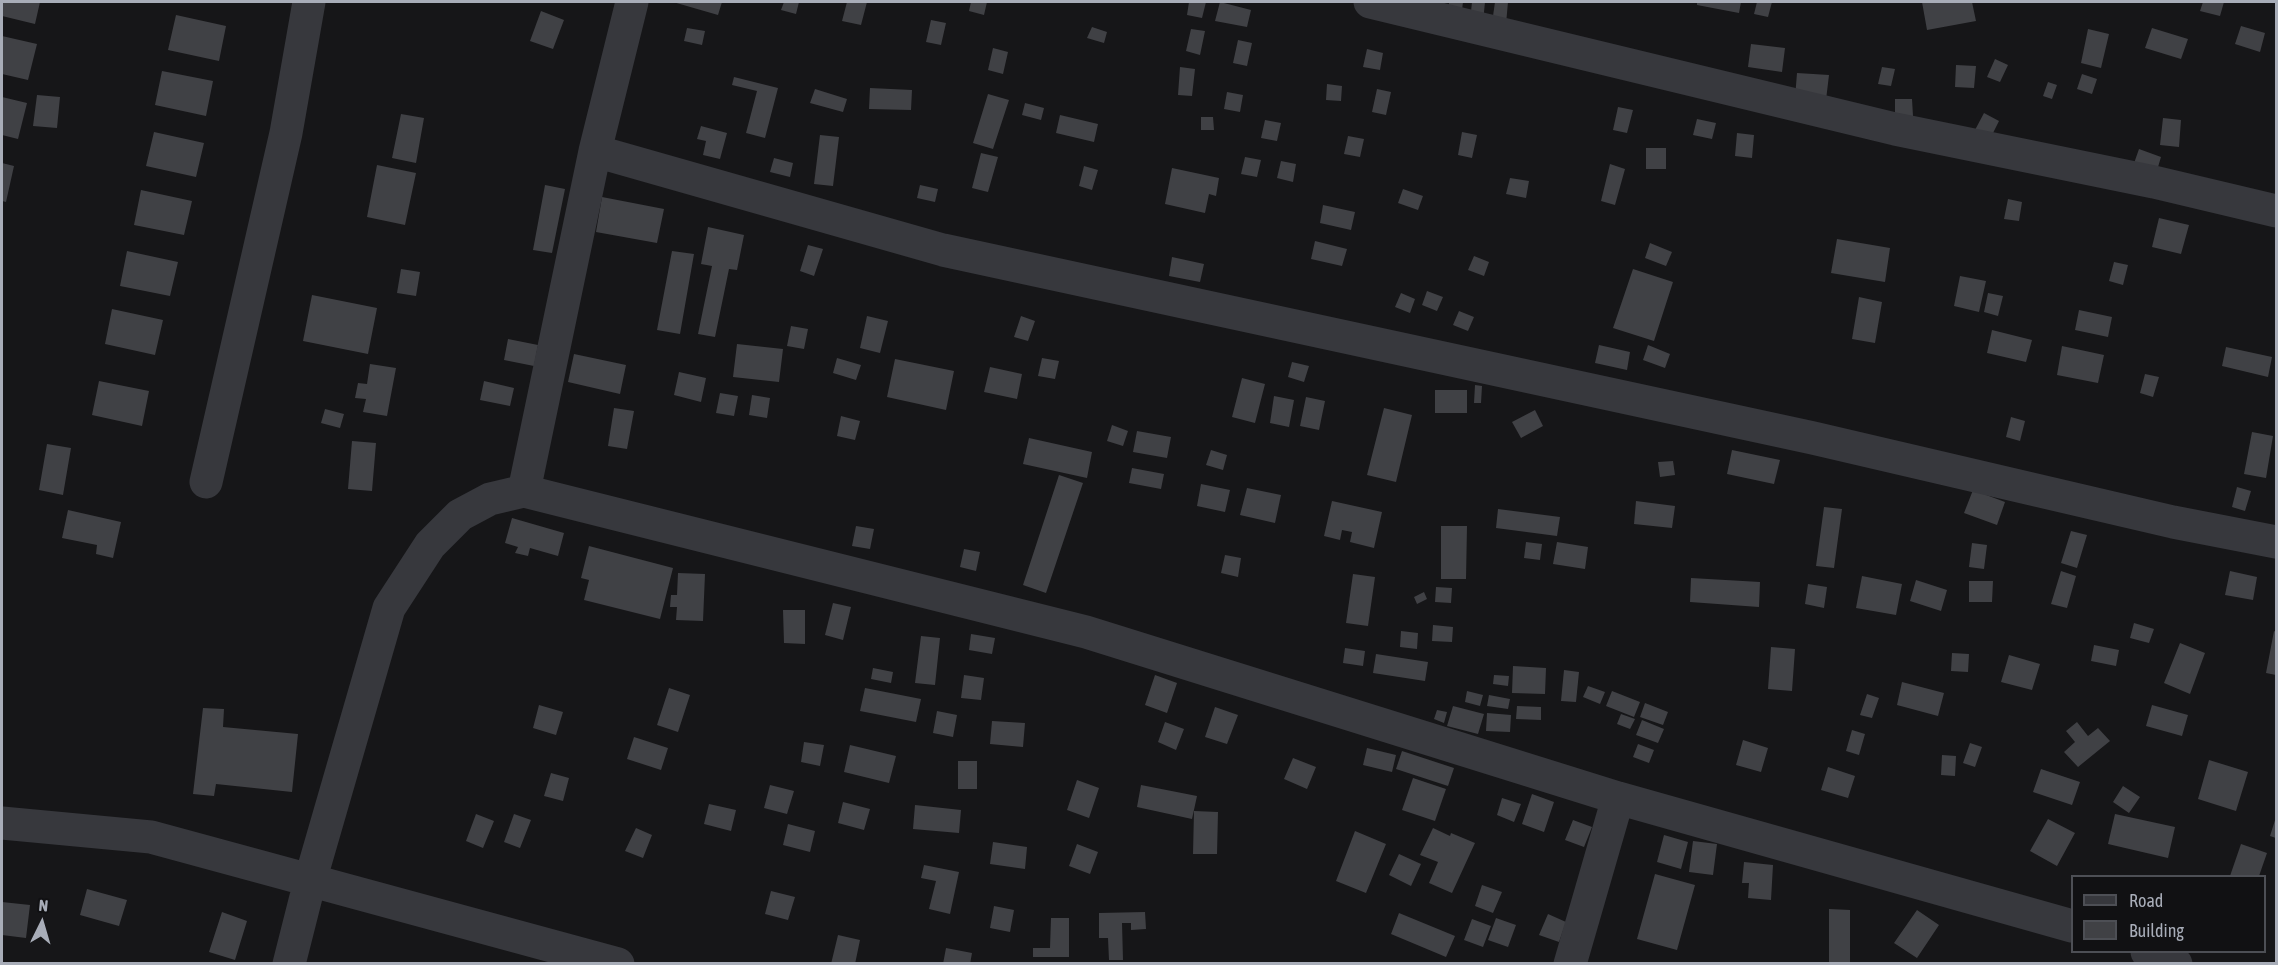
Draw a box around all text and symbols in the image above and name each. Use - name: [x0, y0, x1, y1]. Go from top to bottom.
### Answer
- legend: [2071, 875, 2266, 953]
- text: Road: [2129, 890, 2163, 911]
- north arrow: [12, 893, 72, 953]
- text: N: [38, 896, 49, 914]
- text: Building: [2129, 920, 2184, 941]

